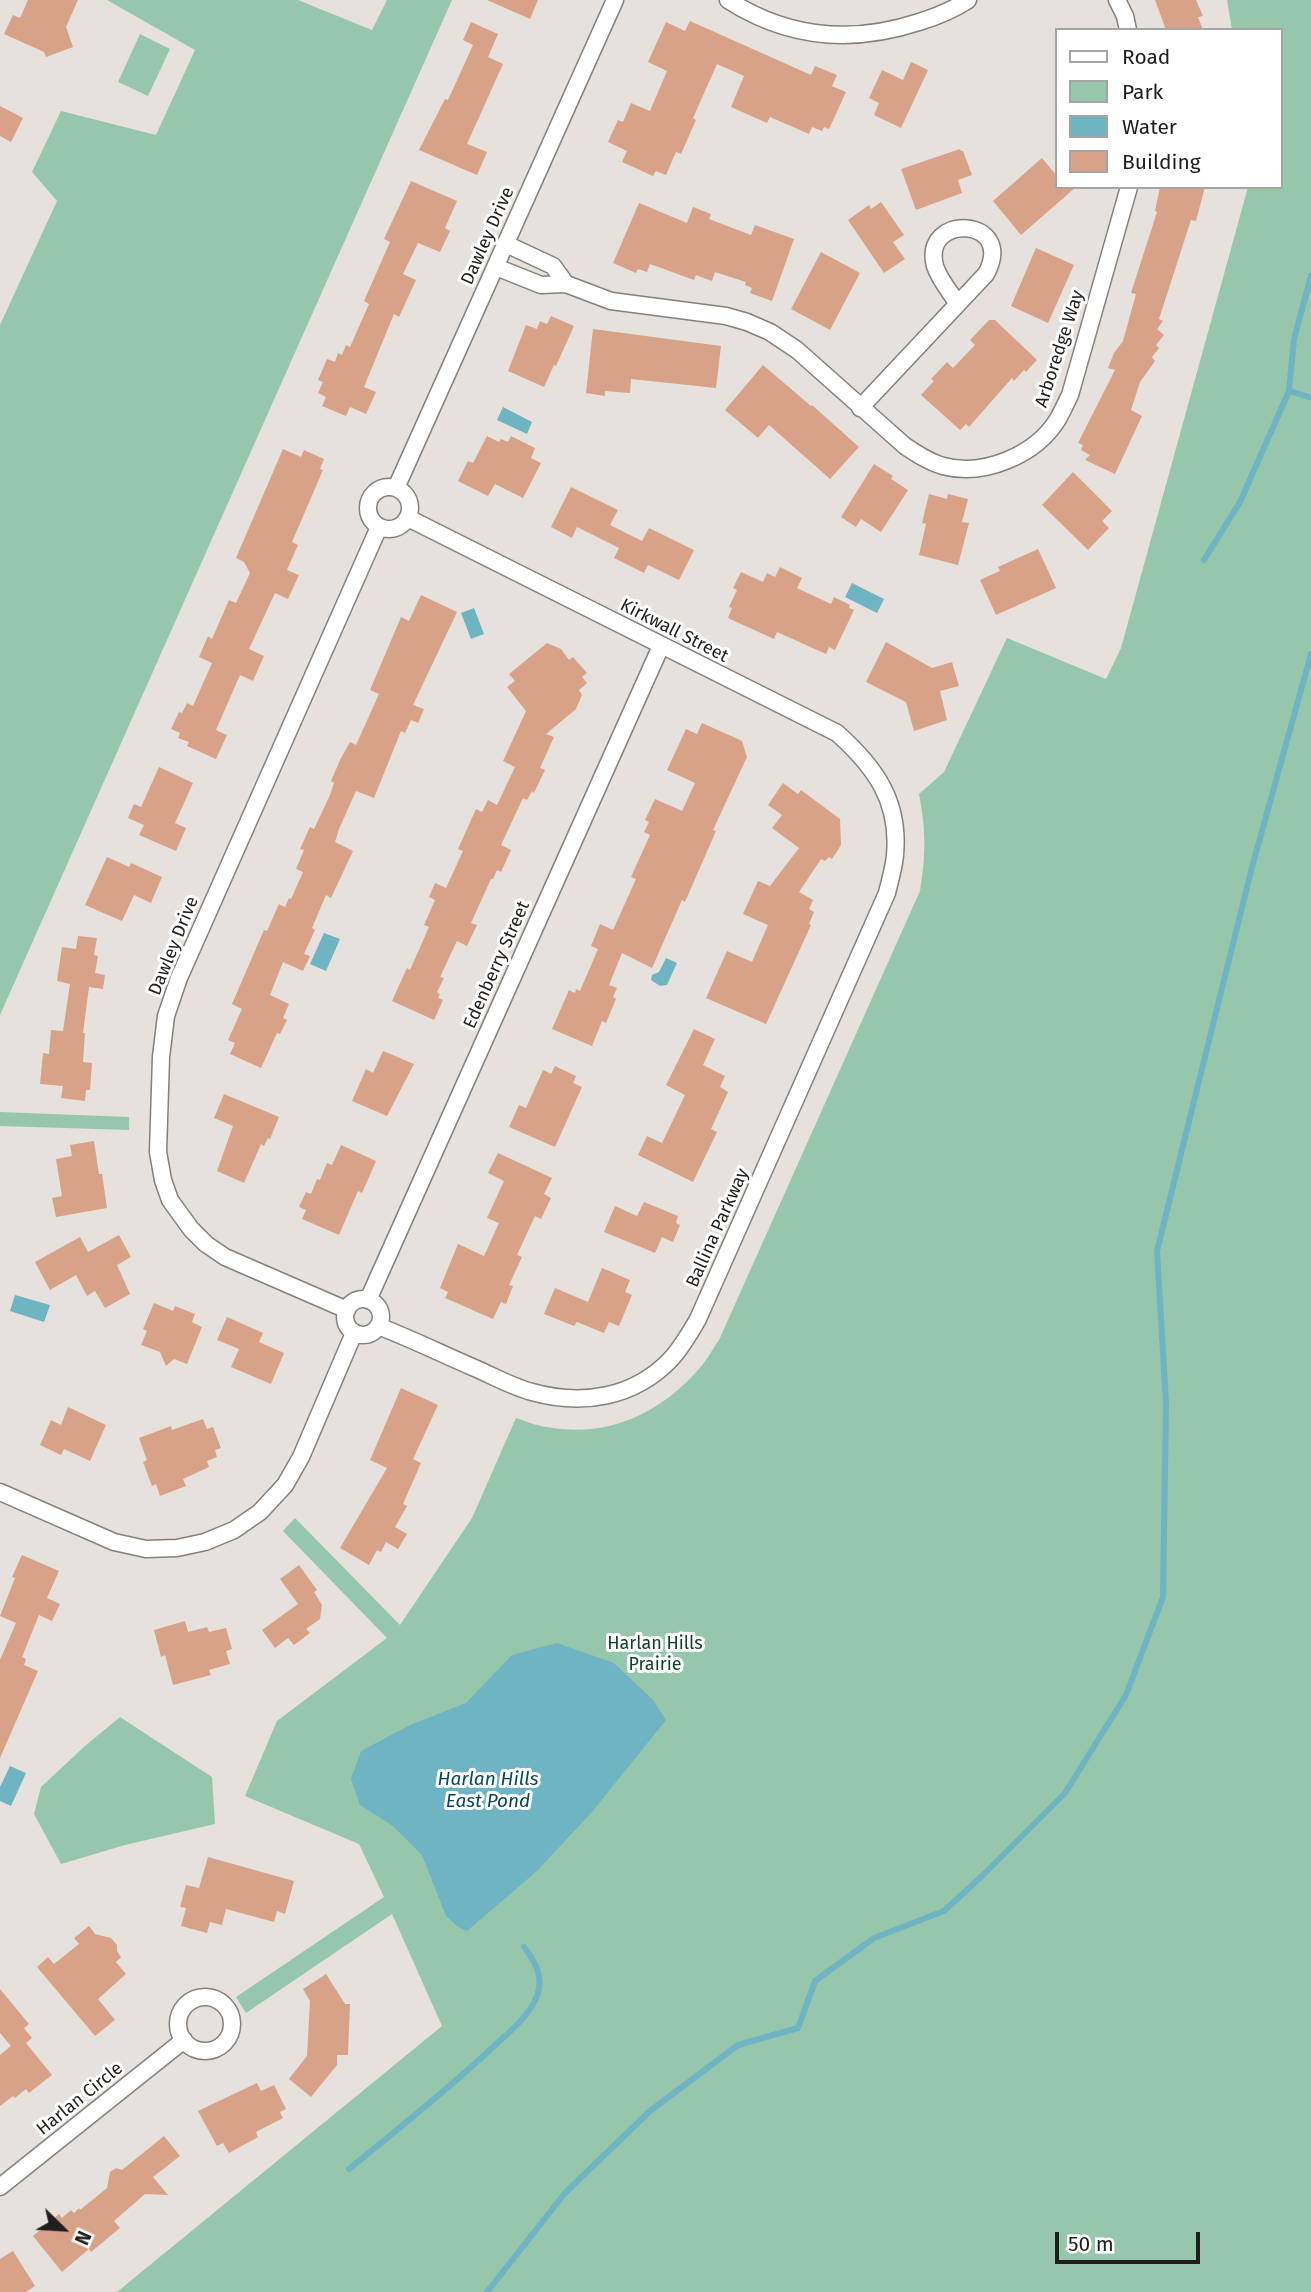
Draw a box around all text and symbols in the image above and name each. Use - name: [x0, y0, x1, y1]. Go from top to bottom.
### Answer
- legend: [1056, 28, 1283, 189]
- text: Road: [1122, 44, 1170, 70]
- text: Park: [1122, 79, 1163, 105]
- text: Water: [1122, 114, 1177, 140]
- text: Building: [1122, 149, 1201, 175]
- street label: Dawley Drive: [457, 184, 519, 288]
- street label: Arboredge Way: [1031, 288, 1089, 410]
- street label: Kirkwall Street: [616, 595, 732, 667]
- street label: Dawley Drive: [144, 893, 204, 999]
- street label: Edenberry Street: [459, 898, 535, 1032]
- street label: Ballina Parkway: [682, 1165, 754, 1291]
- park label: Harlan Hills Prairie: [607, 1633, 703, 1676]
- water label: Harlan Hills East Pond: [438, 1769, 538, 1813]
- street label: Harlan Circle: [33, 2058, 127, 2140]
- north arrow: [28, 2194, 98, 2264]
- scale bar: [1059, 2218, 1204, 2262]
- text: N: [70, 2227, 96, 2248]
- text: 50 m: [1068, 2231, 1114, 2257]

